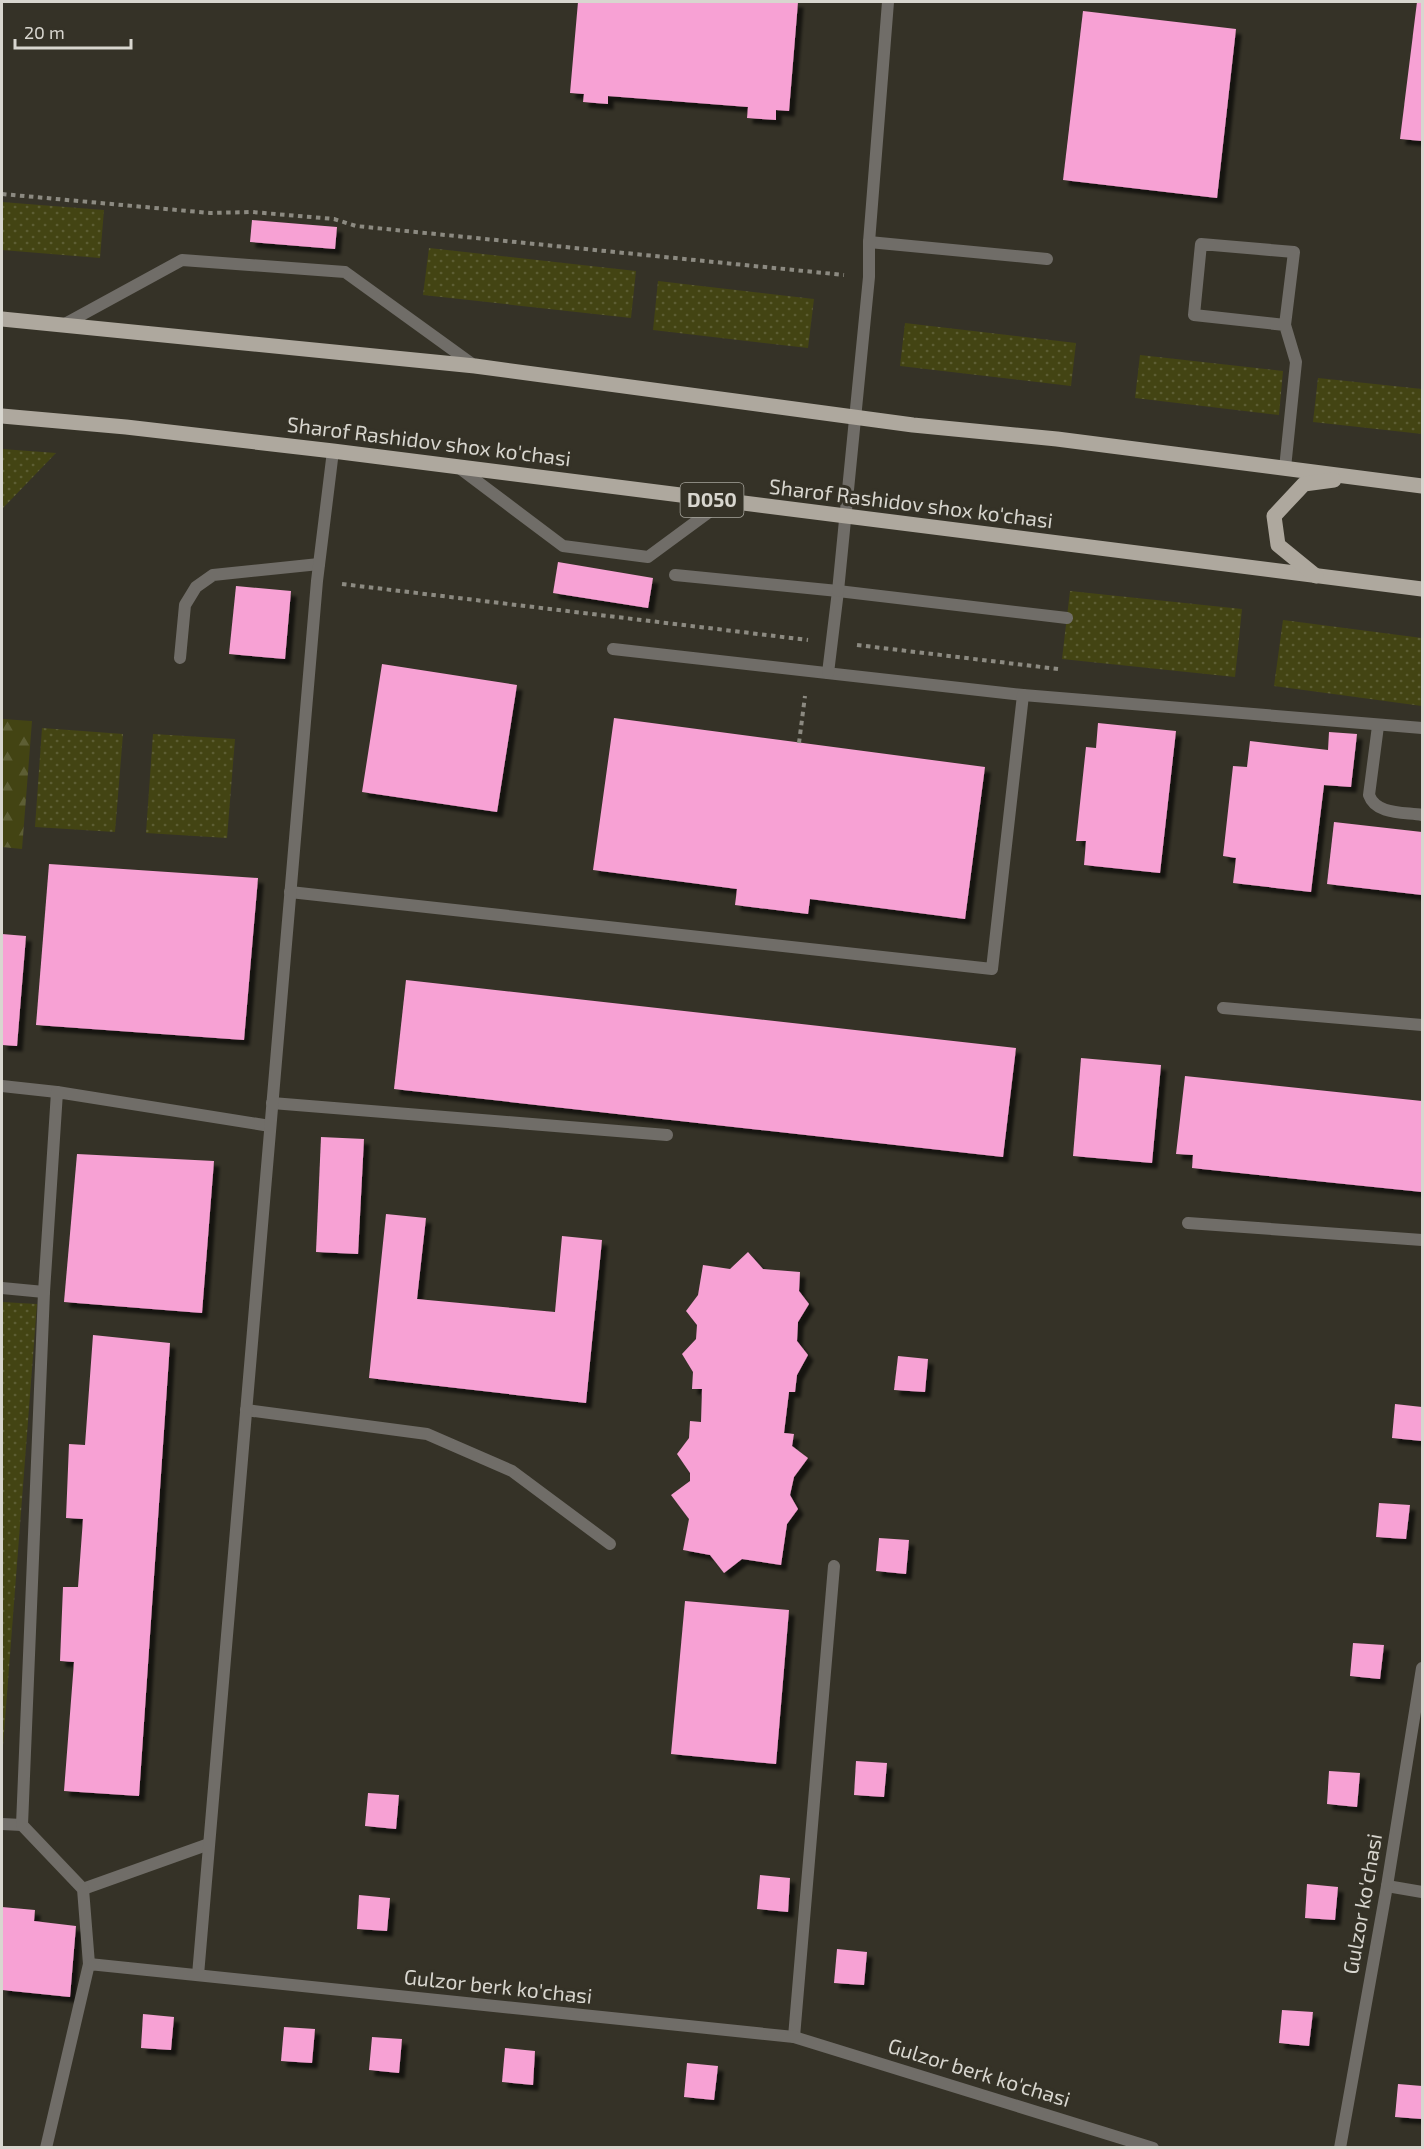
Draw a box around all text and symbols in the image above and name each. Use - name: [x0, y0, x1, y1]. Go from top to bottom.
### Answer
- scale bar: [15, 12, 130, 50]
- text: 20 m: [24, 21, 65, 43]
- street label: Sharof Rashidov shox ko'chasi: [286, 411, 573, 470]
- street label: Sharof Rashidov shox ko'chasi: [768, 473, 1055, 532]
- road number: D050: [680, 483, 744, 517]
- street label: Gulzor ko'chasi: [1337, 1831, 1386, 1976]
- street label: Gulzor berk ko'chasi: [403, 1963, 594, 2008]
- street label: Gulzor berk ko'chasi: [885, 2032, 1074, 2111]

